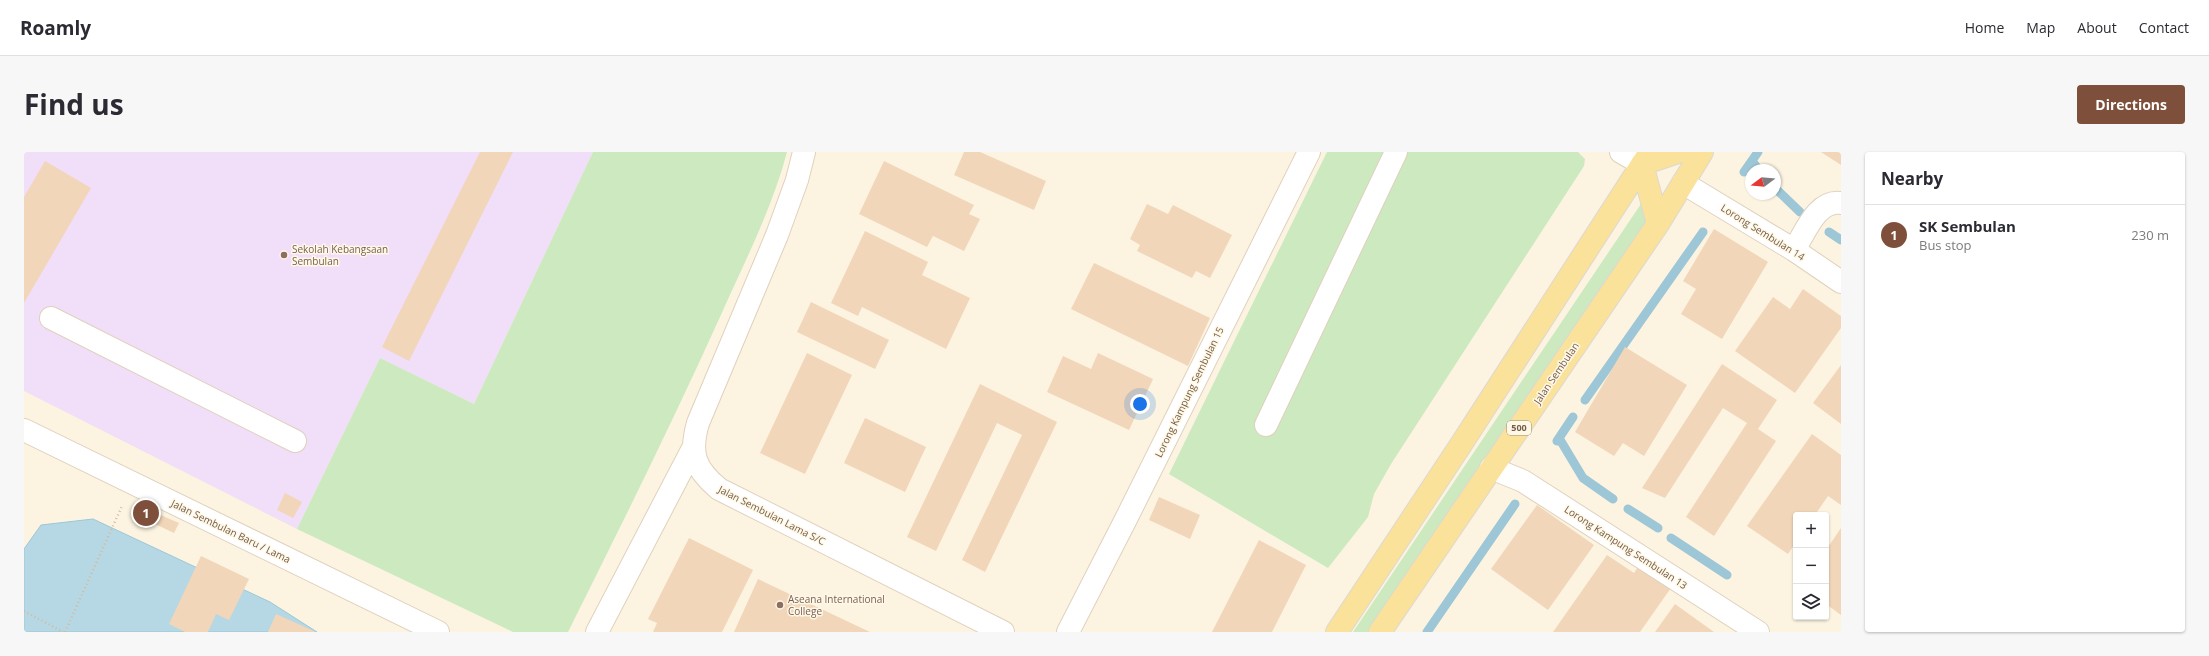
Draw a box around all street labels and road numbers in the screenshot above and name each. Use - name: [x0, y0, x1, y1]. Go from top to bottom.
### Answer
- street label: Lorong Sembulan 14: [1718, 201, 1808, 264]
- street label: Lorong Kampung Sembulan 15: [1151, 324, 1227, 460]
- street label: Jalan Sembulan: [1530, 339, 1582, 408]
- road number: 500: [1507, 421, 1531, 435]
- street label: Jalan Sembulan Lama S/C: [715, 481, 828, 548]
- street label: Jalan Sembulan Baru / Lama: [168, 496, 293, 566]
- street label: Lorong Kampung Sembulan 13: [1562, 502, 1690, 592]

